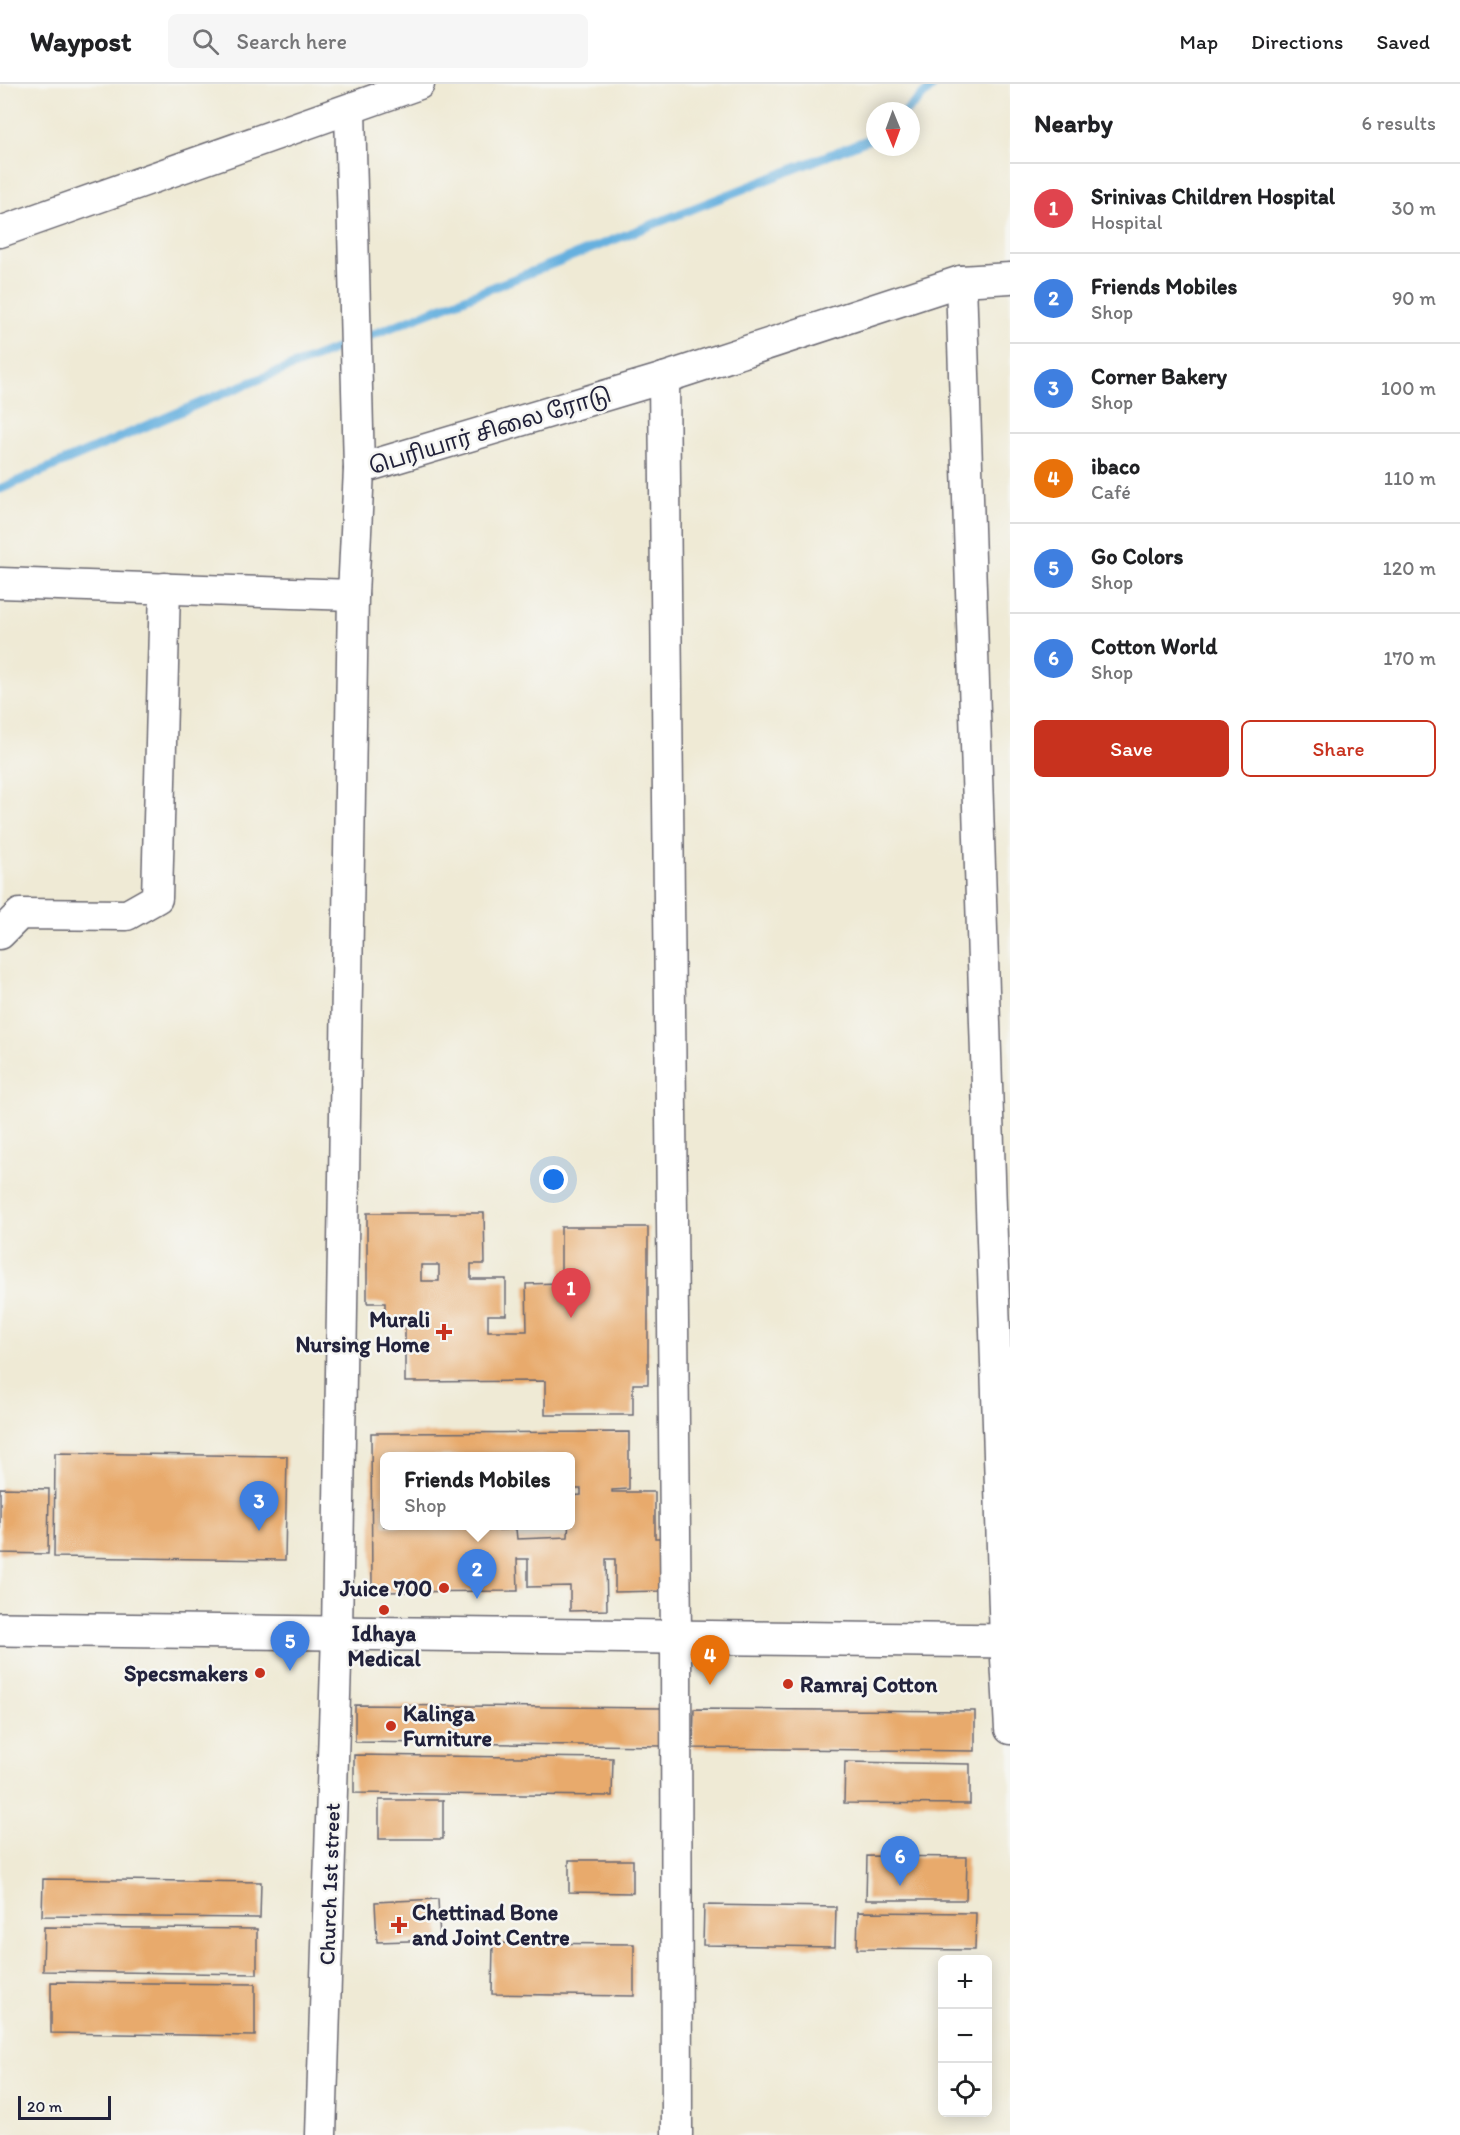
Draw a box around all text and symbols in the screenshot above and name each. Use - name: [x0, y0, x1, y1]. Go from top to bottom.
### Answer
- search box: [168, 14, 588, 68]
- text: Waypost: [30, 24, 132, 58]
- icon: search: [189, 25, 222, 58]
- text: Search here: [237, 28, 347, 55]
- text: Map: [1180, 29, 1218, 54]
- text: Directions: [1251, 29, 1343, 54]
- text: Saved: [1376, 29, 1430, 54]
- north arrow: [866, 102, 920, 156]
- text: Nearby: [1034, 107, 1113, 139]
- text: 6 results: [1362, 111, 1436, 135]
- text: Srinivas Children Hospital: [1091, 183, 1335, 210]
- text: 1: [1049, 196, 1058, 220]
- text: 30 m: [1391, 196, 1436, 220]
- text: Hospital: [1091, 210, 1163, 234]
- text: Friends Mobiles: [1091, 273, 1237, 300]
- text: 2: [1048, 286, 1059, 310]
- text: 90 m: [1392, 286, 1436, 310]
- text: Shop: [1091, 300, 1133, 324]
- text: Corner Bakery: [1091, 363, 1227, 390]
- text: 3: [1048, 376, 1059, 400]
- text: 100 m: [1381, 376, 1436, 400]
- street label: பெரியார் சிலை ரோடு: [366, 381, 615, 481]
- text: Shop: [1091, 390, 1133, 414]
- text: ibaco: [1091, 453, 1140, 480]
- text: 4: [1047, 466, 1060, 490]
- text: 110 m: [1384, 466, 1436, 490]
- text: Café: [1091, 480, 1131, 504]
- text: Go Colors: [1091, 543, 1183, 570]
- text: 5: [1048, 556, 1059, 580]
- text: 120 m: [1383, 556, 1436, 580]
- text: Shop: [1091, 570, 1133, 594]
- text: Cotton World: [1091, 633, 1217, 660]
- text: 6: [1048, 646, 1059, 670]
- text: 170 m: [1383, 646, 1436, 670]
- text: Shop: [1091, 660, 1133, 684]
- button: Save: [1034, 720, 1229, 777]
- button: Share: [1241, 720, 1436, 777]
- your location: [539, 1165, 568, 1194]
- pin: 1: [552, 1268, 590, 1318]
- place label: Murali Nursing Home: [296, 1306, 430, 1358]
- marker: Murali Nursing Home: [435, 1323, 453, 1341]
- popup: [380, 1452, 575, 1530]
- text: Friends Mobiles: [404, 1466, 551, 1493]
- pin: 3: [240, 1482, 278, 1531]
- text: Shop: [404, 1493, 446, 1517]
- pin: 2: [458, 1550, 496, 1599]
- place label: Juice 700: [339, 1575, 432, 1602]
- marker: Juice 700: [437, 1581, 451, 1595]
- marker: Idhaya Medical: [377, 1603, 391, 1617]
- place label: Idhaya Medical: [347, 1620, 421, 1672]
- pin: 5: [270, 1622, 310, 1671]
- pin: 4: [690, 1636, 730, 1685]
- place label: Specsmakers: [124, 1660, 248, 1687]
- marker: Specsmakers: [253, 1666, 267, 1680]
- place label: Ramraj Cotton: [800, 1671, 938, 1698]
- marker: Ramraj Cotton: [781, 1677, 795, 1691]
- place label: Kalinga Furniture: [403, 1700, 492, 1752]
- marker: Kalinga Furniture: [384, 1719, 398, 1733]
- street label: Church 1st street: [313, 1802, 346, 1966]
- pin: 6: [880, 1836, 920, 1886]
- place label: Chettinad Bone and Joint Centre: [412, 1899, 570, 1951]
- marker: Chettinad Bone and Joint Centre: [390, 1916, 408, 1934]
- map controls: [938, 1955, 992, 2117]
- button: +: [938, 1955, 992, 2009]
- button: −: [938, 2009, 992, 2063]
- button: locate: [938, 2063, 992, 2117]
- scale bar: [18, 2093, 111, 2120]
- text: 20 m: [27, 2097, 62, 2116]

